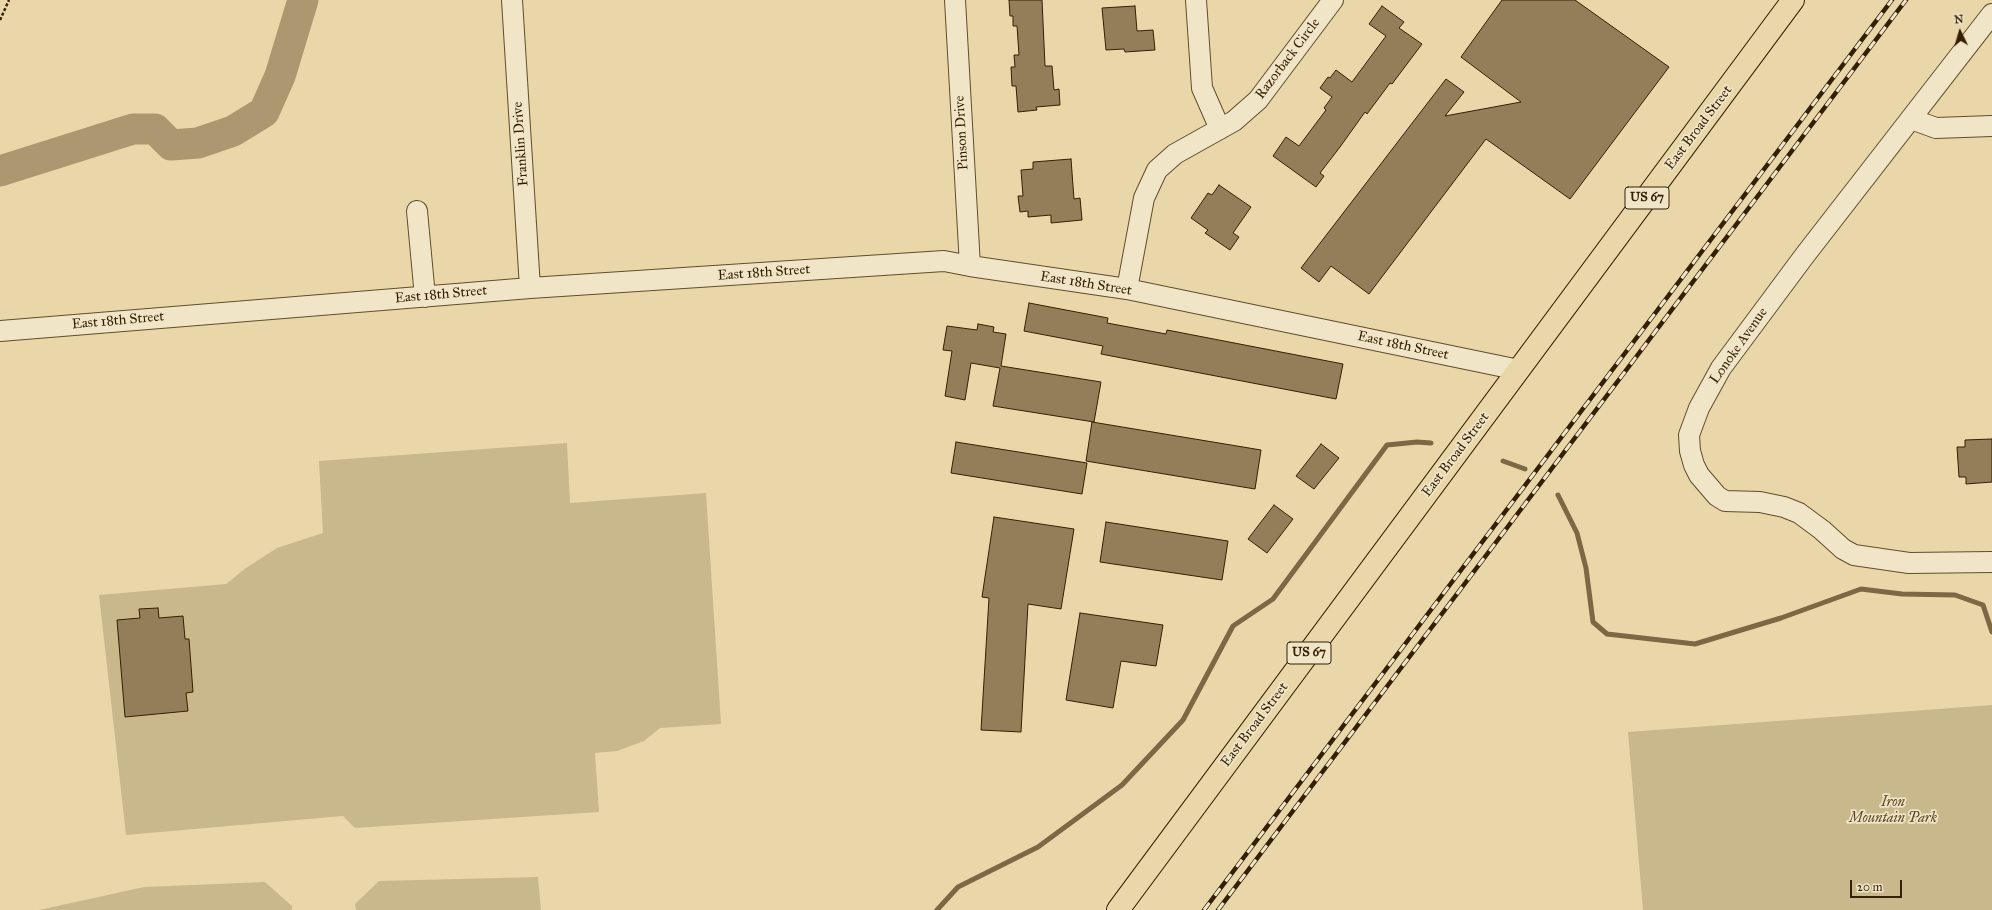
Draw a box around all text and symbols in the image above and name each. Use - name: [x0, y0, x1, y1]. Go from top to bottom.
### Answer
- north arrow: [1940, 12, 1980, 52]
- text: N: [1954, 13, 1964, 26]
- street label: Razorback Circle: [1252, 15, 1324, 103]
- street label: East Broad Street: [1662, 82, 1736, 174]
- street label: Pinson Drive: [952, 95, 972, 171]
- street label: Franklin Drive: [510, 101, 532, 187]
- road number: US 67: [1625, 187, 1669, 209]
- street label: East 18th Street: [717, 261, 811, 285]
- street label: East 18th Street: [1039, 268, 1133, 300]
- street label: East 18th Street: [394, 283, 488, 307]
- street label: Lonoke Avenue: [1706, 305, 1772, 387]
- street label: East 18th Street: [71, 309, 165, 333]
- street label: East 18th Street: [1356, 328, 1450, 364]
- street label: East Broad Street: [1419, 409, 1493, 501]
- road number: US 67: [1287, 642, 1331, 664]
- street label: East Broad Street: [1218, 679, 1292, 771]
- park label: Iron Mountain Park: [1849, 795, 1937, 828]
- scale bar: [1852, 872, 1904, 898]
- text: 20 m: [1857, 880, 1883, 894]

